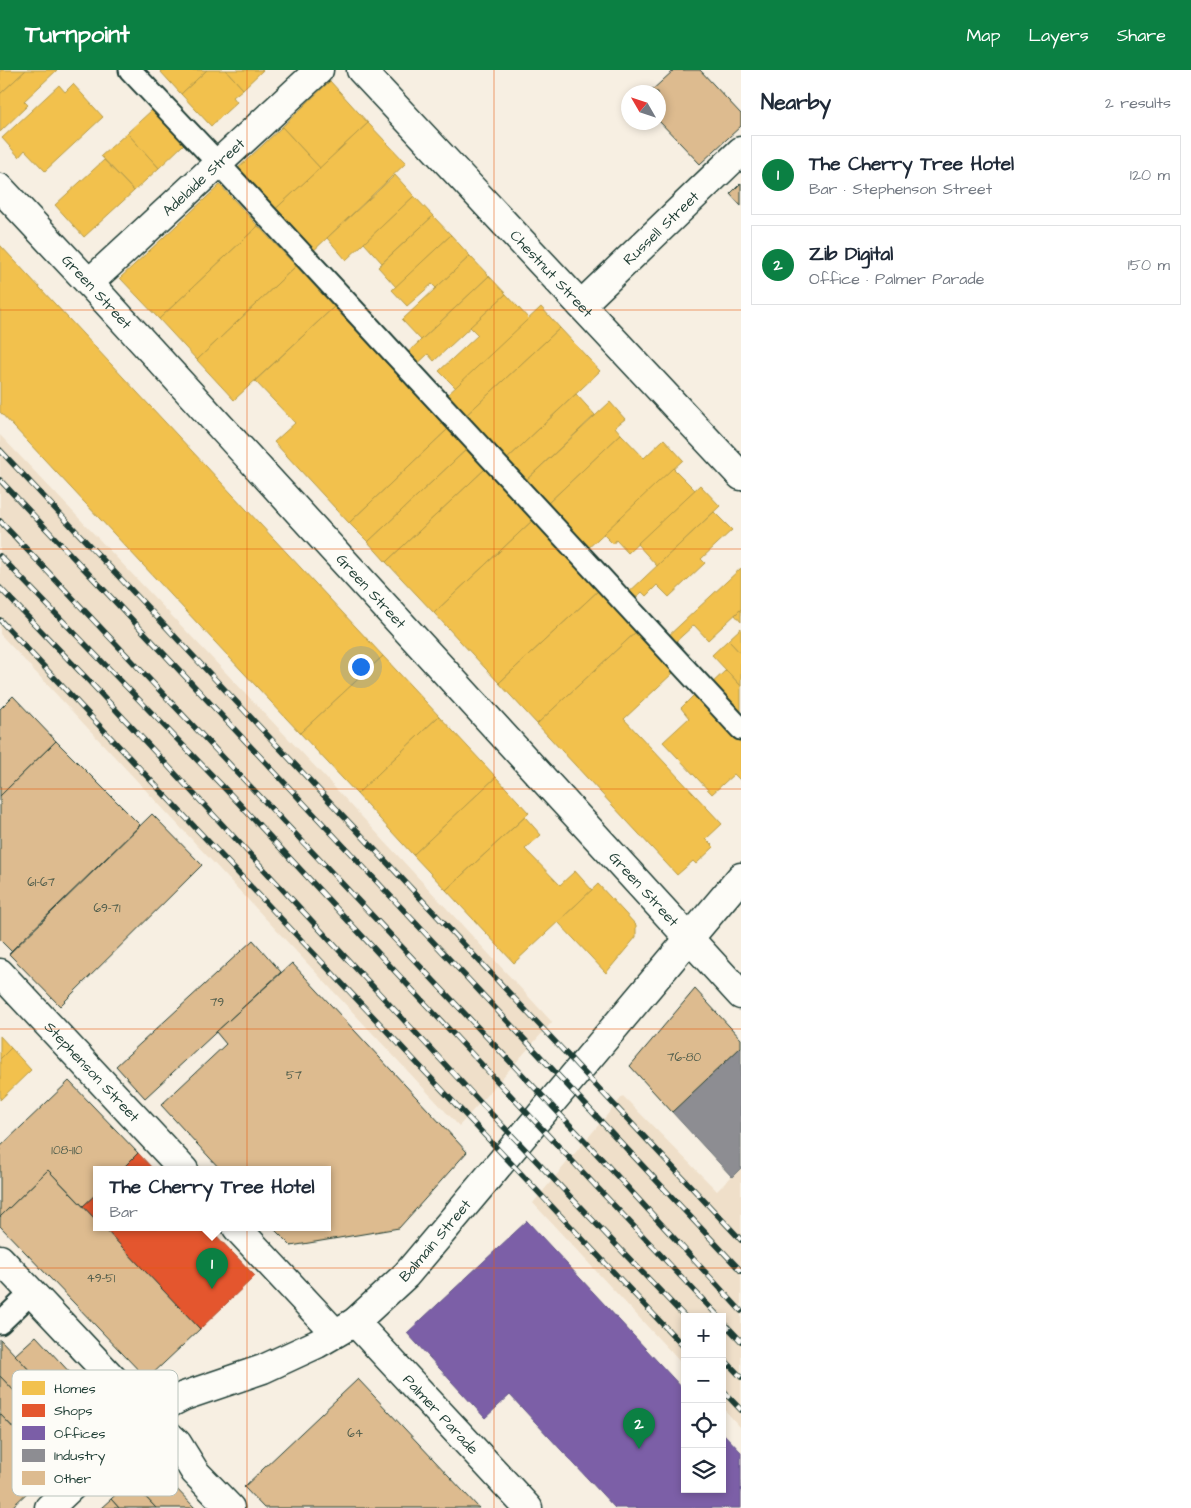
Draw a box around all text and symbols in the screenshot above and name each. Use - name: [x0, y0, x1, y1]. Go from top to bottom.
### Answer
- text: Turnpoint: [25, 18, 130, 52]
- text: Map: [966, 23, 1000, 48]
- text: Layers: [1028, 23, 1089, 48]
- text: Share: [1117, 23, 1166, 48]
- north arrow: [621, 85, 666, 130]
- text: Nearby: [761, 88, 831, 117]
- text: 2 results: [1105, 92, 1171, 114]
- street label: Adelaide Street: [157, 133, 249, 221]
- text: The Cherry Tree Hotel: [809, 151, 1014, 178]
- text: 1: [777, 164, 779, 186]
- text: 120 m: [1130, 164, 1170, 186]
- text: Bar · Stephenson Street: [809, 178, 992, 200]
- street label: Russell Street: [618, 186, 704, 270]
- street label: Chestnut Street: [505, 225, 598, 322]
- text: Zib Digital: [809, 241, 893, 268]
- street label: Green Street: [57, 250, 137, 334]
- text: 2: [773, 254, 783, 276]
- text: 150 m: [1128, 254, 1170, 276]
- text: Office · Palmer Parade: [809, 268, 984, 290]
- street label: Green Street: [331, 549, 411, 633]
- your location: [348, 654, 374, 680]
- street label: Green Street: [604, 847, 684, 931]
- house number: 61-67: [27, 874, 55, 891]
- house number: 69-71: [94, 900, 121, 917]
- house number: 79: [210, 994, 224, 1011]
- street label: Stephenson Street: [40, 1017, 145, 1127]
- house number: 76-80: [667, 1049, 701, 1066]
- house number: 57: [286, 1067, 303, 1084]
- house number: 108-110: [51, 1142, 83, 1159]
- popup: [93, 1166, 331, 1231]
- text: The Cherry Tree Hotel: [110, 1174, 314, 1201]
- street label: Balmain Street: [394, 1195, 476, 1287]
- text: Bar: [110, 1201, 138, 1223]
- pin: 1: [196, 1248, 228, 1289]
- house number: 49-51: [87, 1270, 116, 1287]
- map controls: [681, 1313, 726, 1493]
- button: +: [681, 1313, 726, 1358]
- button: −: [681, 1358, 726, 1403]
- legend: [12, 1370, 178, 1496]
- street label: Palmer Parade: [398, 1370, 483, 1459]
- text: Homes: [54, 1379, 96, 1399]
- text: Shops: [54, 1401, 93, 1421]
- button: locate: [681, 1403, 726, 1448]
- pin: 2: [623, 1408, 655, 1449]
- text: Offices: [54, 1424, 106, 1444]
- house number: 64: [347, 1425, 363, 1442]
- text: Industry: [54, 1446, 106, 1466]
- button: layers: [681, 1448, 726, 1493]
- text: Other: [54, 1469, 92, 1489]

